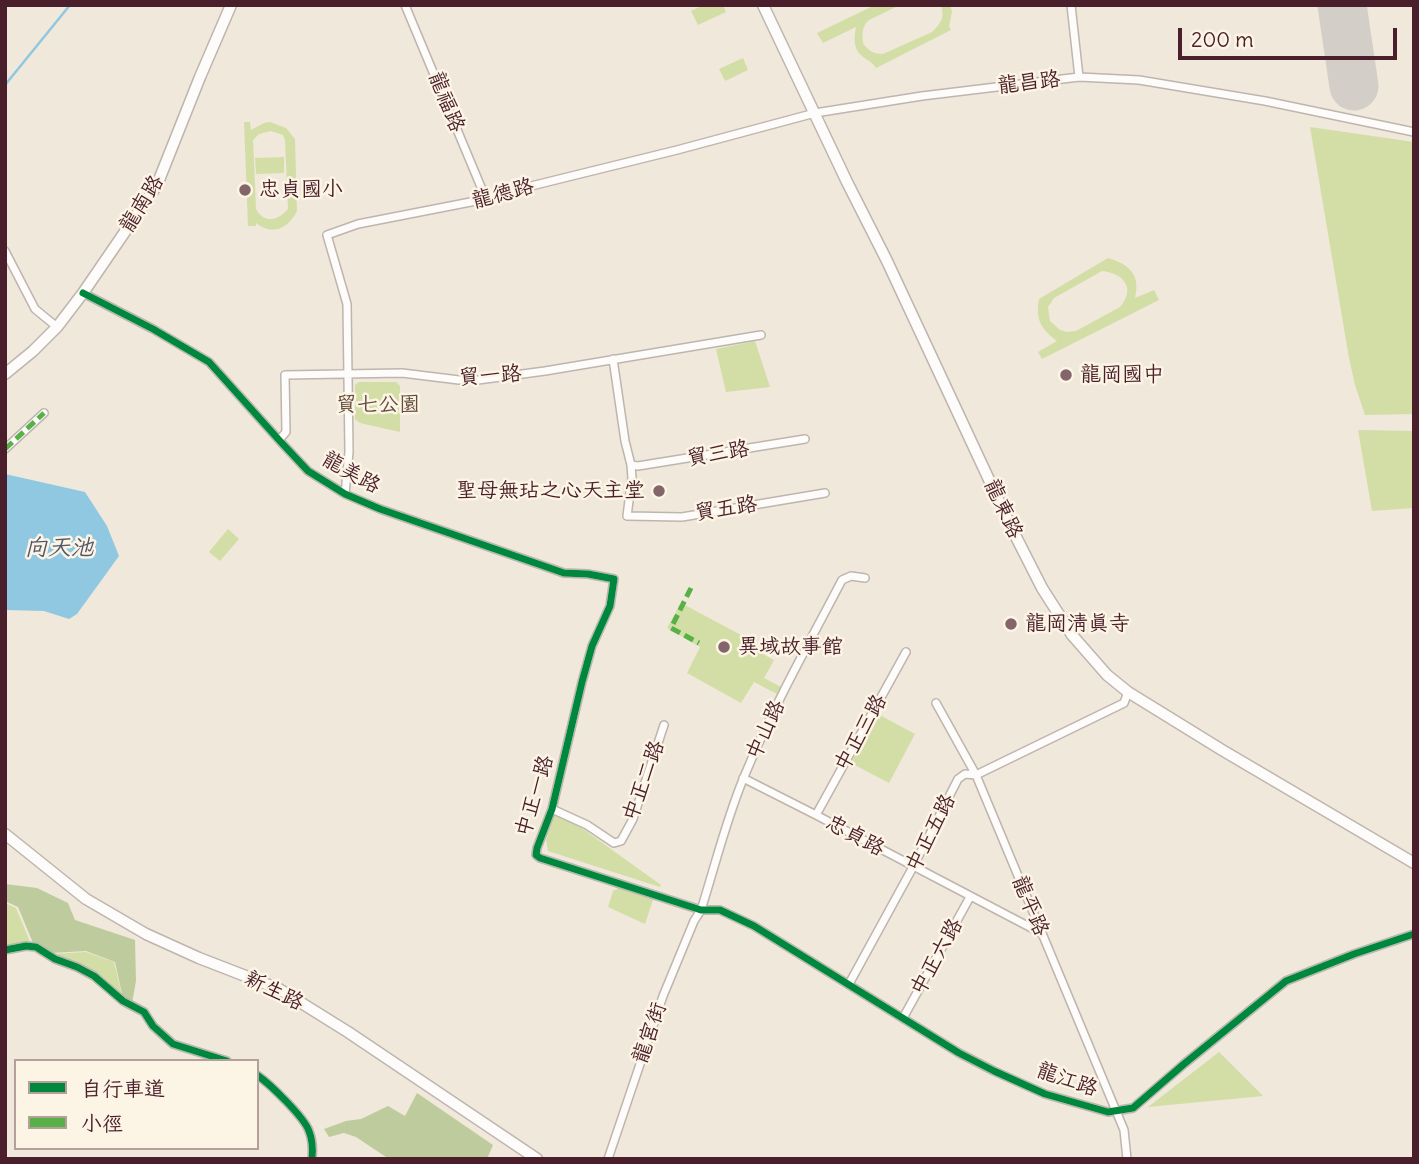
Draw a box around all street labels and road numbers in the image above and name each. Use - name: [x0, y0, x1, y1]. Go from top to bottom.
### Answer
- street label: 龍昌路: [996, 67, 1062, 99]
- street label: 龍福路: [423, 68, 469, 136]
- street label: 龍南路: [115, 171, 169, 237]
- street label: 龍德路: [469, 174, 537, 214]
- street label: 貿一路: [458, 361, 522, 391]
- street label: 貿三路: [685, 436, 751, 472]
- street label: 龍美路: [317, 447, 385, 499]
- street label: 龍東路: [978, 475, 1028, 543]
- street label: 貿五路: [693, 492, 759, 526]
- street label: 中正三路: [830, 690, 892, 776]
- street label: 中山路: [741, 696, 791, 764]
- street label: 中正二路: [618, 737, 670, 825]
- street label: 中正一路: [511, 752, 559, 840]
- street label: 中正五路: [901, 790, 961, 876]
- street label: 忠貞路: [821, 810, 889, 862]
- street label: 龍平路: [1006, 872, 1054, 940]
- street label: 中正六路: [906, 914, 968, 1000]
- street label: 新生路: [240, 966, 308, 1016]
- street label: 龍宮街: [628, 999, 672, 1067]
- street label: 龍江路: [1033, 1058, 1101, 1102]

